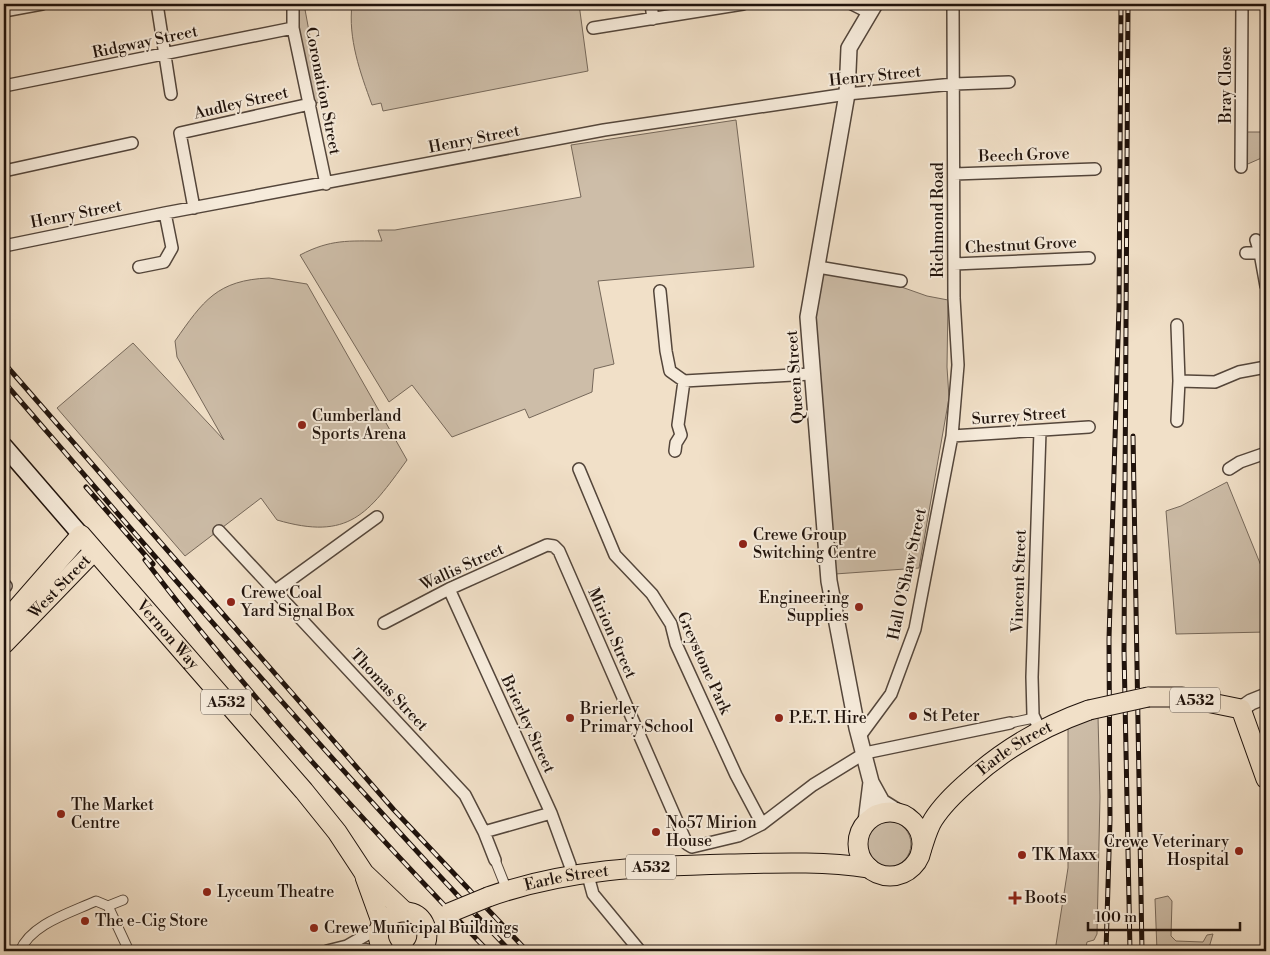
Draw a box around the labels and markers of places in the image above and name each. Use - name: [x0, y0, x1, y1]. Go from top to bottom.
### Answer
- place label: Cumberland Sports Arena: [312, 406, 407, 444]
- marker: Cumberland Sports Arena: [296, 419, 308, 431]
- place label: Crewe Group Switching Centre: [753, 525, 877, 563]
- marker: Crewe Group Switching Centre: [737, 538, 749, 550]
- place label: Crewe Coal Yard Signal Box: [240, 583, 355, 621]
- place label: Engineering Supplies: [759, 588, 850, 626]
- marker: Crewe Coal Yard Signal Box: [225, 596, 237, 608]
- marker: Engineering Supplies: [853, 601, 865, 613]
- place label: Brierley Primary School: [579, 699, 694, 737]
- place label: St Peter: [923, 706, 980, 726]
- place label: P.E.T. Hire: [789, 708, 867, 728]
- marker: St Peter: [907, 710, 919, 722]
- marker: Brierley Primary School: [564, 712, 576, 724]
- marker: P.E.T. Hire: [773, 712, 785, 724]
- place label: The Market Centre: [71, 795, 154, 833]
- marker: The Market Centre: [55, 808, 67, 820]
- place label: No57 Mirion House: [666, 813, 757, 851]
- marker: No57 Mirion House: [650, 826, 662, 838]
- place label: Crewe Veterinary Hospital: [1104, 832, 1229, 870]
- place label: TK Maxx: [1032, 845, 1098, 865]
- marker: Crewe Veterinary Hospital: [1233, 845, 1245, 857]
- marker: TK Maxx: [1016, 849, 1028, 861]
- place label: Lyceum Theatre: [217, 882, 334, 902]
- marker: Lyceum Theatre: [201, 886, 213, 898]
- place label: Boots: [1024, 888, 1067, 908]
- marker: Boots: [1009, 892, 1021, 904]
- place label: The e-Cig Store: [95, 911, 208, 931]
- marker: The e-Cig Store: [79, 915, 91, 927]
- place label: Crewe Municipal Buildings: [324, 918, 519, 938]
- marker: Crewe Municipal Buildings: [308, 922, 320, 934]

